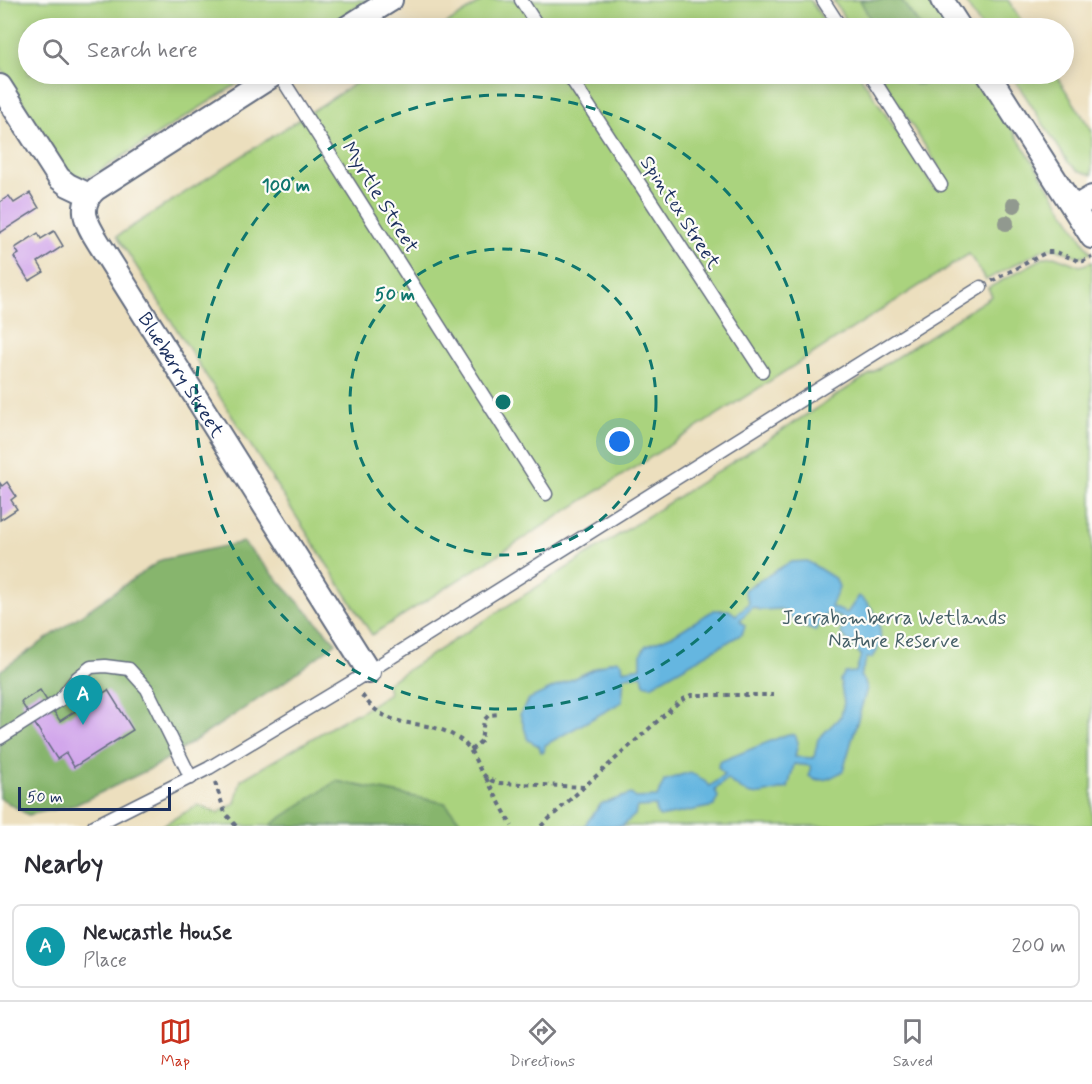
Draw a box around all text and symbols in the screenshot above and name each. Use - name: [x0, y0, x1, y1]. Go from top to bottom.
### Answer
- search box: [18, 18, 1074, 84]
- icon: search: [39, 35, 72, 68]
- text: Search here: [87, 37, 198, 65]
- street label: Myrtle Street: [335, 137, 425, 259]
- street label: Spintex Street: [633, 151, 727, 275]
- text: 100 m: [262, 174, 310, 198]
- text: 50 m: [375, 283, 415, 307]
- street label: Blueberry Street: [131, 307, 230, 444]
- centre of rings: [493, 392, 513, 412]
- your location: [605, 427, 634, 456]
- park label: Jerrabomberra Wetlands Nature Reserve: [782, 605, 1006, 655]
- pin: A: [64, 676, 103, 725]
- scale bar: [18, 784, 171, 812]
- text: 50 m: [27, 787, 63, 808]
- text: Nearby: [24, 848, 103, 882]
- text: Newcastle House: [83, 919, 232, 947]
- text: A: [39, 933, 52, 960]
- text: 200 m: [1011, 933, 1066, 960]
- text: Place: [83, 947, 127, 974]
- tab: Map: [159, 1015, 192, 1072]
- tab: Directions: [509, 1015, 575, 1072]
- tab: Saved: [893, 1015, 933, 1072]

